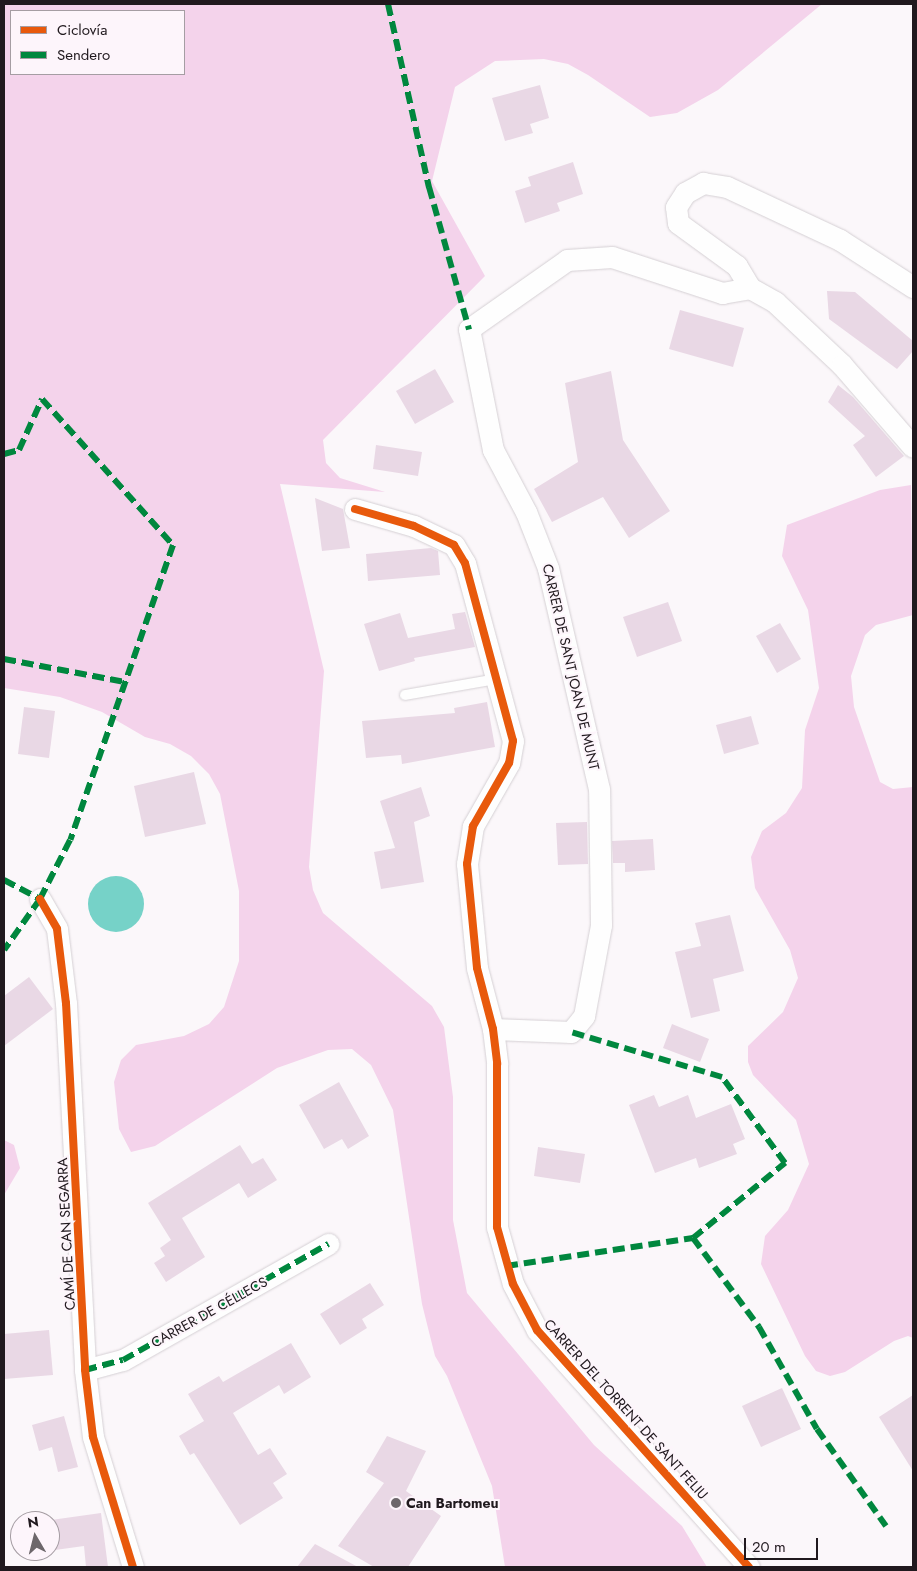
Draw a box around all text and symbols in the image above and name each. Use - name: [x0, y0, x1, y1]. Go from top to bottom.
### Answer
- legend: [10, 10, 185, 75]
- text: Ciclovía: [57, 19, 107, 41]
- text: Sendero: [57, 44, 110, 66]
- street label: CARRER DE SANT JOAN DE MUNT: [539, 562, 603, 772]
- street label: CAMÍ DE CAN SEGARRA: [54, 1157, 78, 1311]
- street label: CARRER DE CÉLLECS: [148, 1273, 270, 1351]
- street label: CARRER DEL TORRENT DE SANT FELIU: [541, 1315, 711, 1503]
- place label: Can Bartomeu: [406, 1495, 498, 1511]
- marker: Can Bartomeu: [390, 1497, 402, 1509]
- north arrow: [10, 1511, 60, 1561]
- text: N: [26, 1511, 40, 1533]
- scale bar: [747, 1528, 821, 1560]
- text: 20 m: [752, 1536, 786, 1558]

